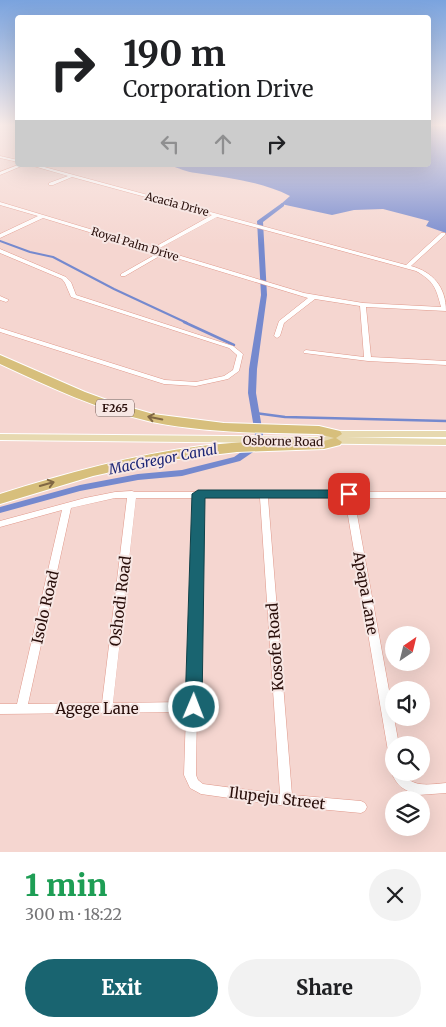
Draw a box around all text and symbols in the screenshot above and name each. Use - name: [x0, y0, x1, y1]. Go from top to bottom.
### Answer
- text: 190 m: [123, 32, 226, 76]
- icon: right: [40, 35, 105, 100]
- text: Corporation Drive: [123, 75, 313, 103]
- icon: left: [156, 130, 184, 158]
- icon: ahead: [209, 130, 237, 158]
- icon: right: [262, 130, 290, 158]
- street label: Acacia Drive: [143, 189, 211, 219]
- street label: Royal Palm Drive: [90, 224, 181, 264]
- road number: F265: [96, 399, 134, 416]
- one-way arrow: [147, 413, 163, 422]
- street label: Osborne Road: [243, 433, 323, 449]
- water label: MacGregor Canal: [106, 440, 219, 479]
- pin: [328, 473, 370, 515]
- one-way arrow: [38, 479, 54, 489]
- icon: arrive: [335, 480, 363, 508]
- street label: Apapa Lane: [349, 549, 383, 636]
- street label: Oshodi Road: [105, 555, 135, 647]
- street label: Isolo Road: [27, 568, 63, 646]
- street label: Kosofe Road: [262, 602, 288, 692]
- north arrow: [385, 626, 430, 671]
- map controls: [385, 626, 430, 836]
- position arrow: [167, 680, 219, 732]
- button: sound: [385, 681, 430, 726]
- street label: Agege Lane: [54, 699, 139, 718]
- button: search: [385, 736, 430, 781]
- street label: Ilupeju Street: [228, 783, 326, 813]
- button: layers: [385, 791, 430, 836]
- text: 1 min: [25, 866, 107, 904]
- button: close: [369, 869, 421, 921]
- text: 300 m · 18:22: [25, 904, 122, 924]
- button: Exit: [25, 959, 218, 1017]
- button: Share: [228, 959, 421, 1017]

